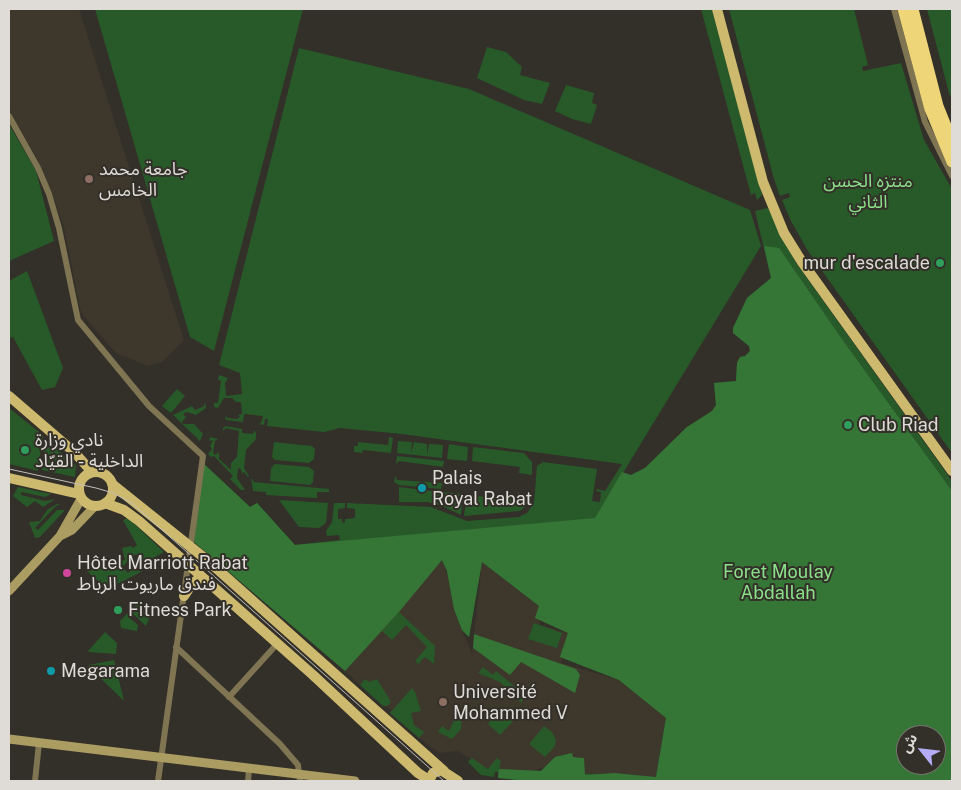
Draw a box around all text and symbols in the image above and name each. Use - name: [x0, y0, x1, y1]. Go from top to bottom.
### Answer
- place label: جامعة محمد الخامس: [99, 158, 188, 200]
- park label: منتزه الحسن الثاني: [823, 170, 913, 212]
- marker: جامعة محمد الخامس: [83, 173, 95, 185]
- place label: mur d'escalade: [803, 252, 930, 274]
- marker: mur d'escalade: [934, 257, 946, 269]
- place label: Club Riad: [858, 414, 938, 436]
- marker: Club Riad: [842, 419, 854, 431]
- place label: نادي وزارة الداخلية - القيّاد: [35, 429, 143, 472]
- marker: نادي وزارة الداخلية - القيّاد: [19, 444, 31, 456]
- place label: Palais Royal Rabat: [432, 467, 532, 509]
- marker: Palais Royal Rabat: [416, 482, 428, 494]
- place label: Hôtel Marriott Rabat فندق ماريوت الرباط: [77, 552, 248, 594]
- park label: Foret Moulay Abdallah: [723, 561, 833, 604]
- marker: Hôtel Marriott Rabat فندق ماريوت الرباط: [61, 567, 73, 579]
- place label: Fitness Park: [128, 599, 232, 621]
- marker: Fitness Park: [112, 604, 124, 616]
- place label: Megarama: [61, 660, 150, 682]
- marker: Megarama: [45, 665, 57, 677]
- place label: Université Mohammed V: [453, 681, 568, 724]
- marker: Université Mohammed V: [437, 696, 449, 708]
- north arrow: [896, 725, 946, 775]
- text: ش: [897, 731, 920, 755]

